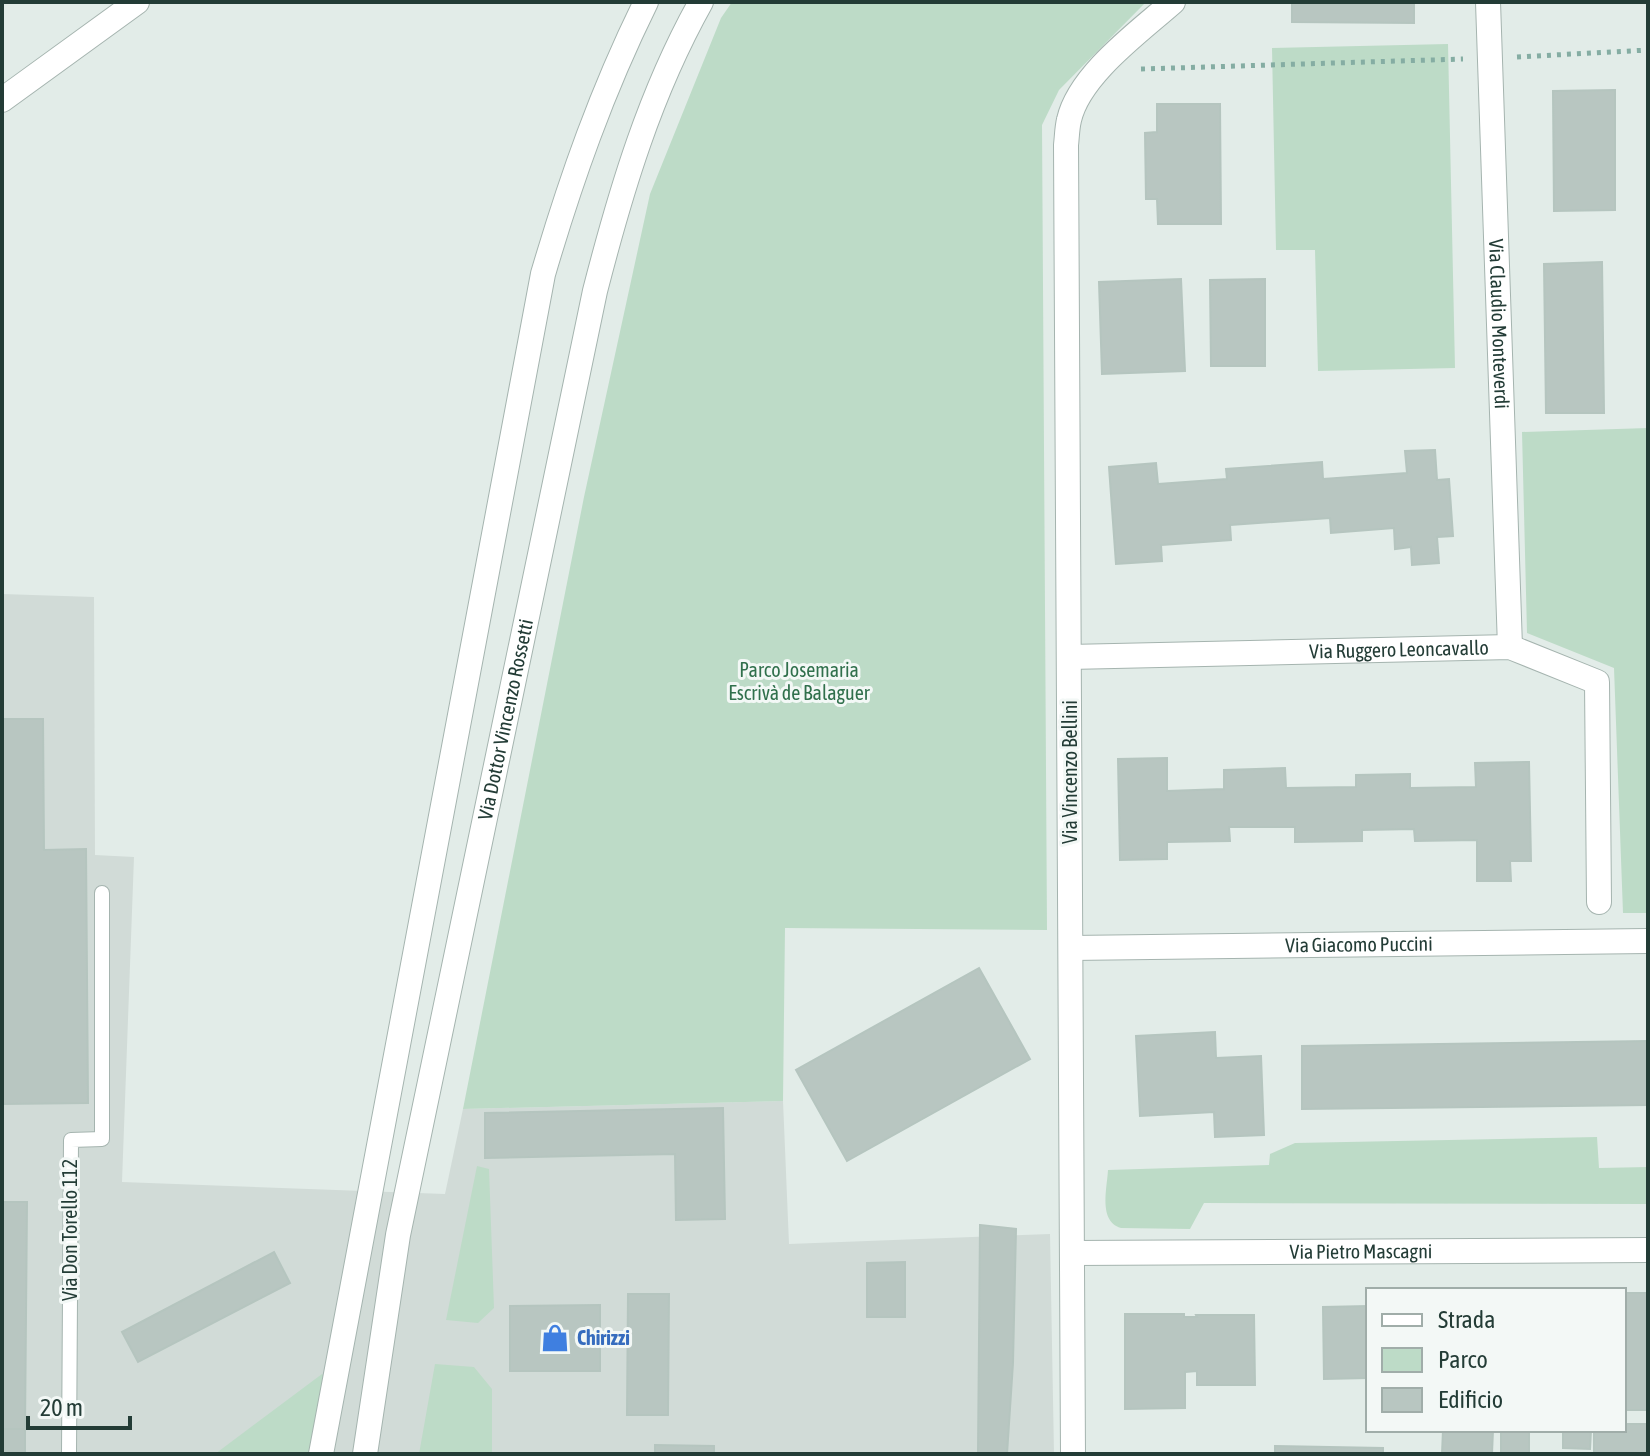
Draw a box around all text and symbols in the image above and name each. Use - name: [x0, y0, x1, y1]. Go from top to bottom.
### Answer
- street label: Via Claudio Monteverdi: [1485, 238, 1514, 409]
- street label: Via Dottor Vincenzo Rossetti: [473, 617, 537, 822]
- street label: Via Ruggero Leoncavallo: [1309, 635, 1489, 663]
- park label: Parco Josemaria Escrivà de Balaguer: [728, 658, 871, 704]
- street label: Via Vincenzo Bellini: [1058, 700, 1081, 844]
- street label: Via Giacomo Puccini: [1285, 932, 1433, 956]
- street label: Via Don Torello 112: [58, 1159, 81, 1301]
- street label: Via Pietro Mascagni: [1290, 1239, 1432, 1263]
- legend: [1366, 1288, 1626, 1432]
- text: Strada: [1438, 1306, 1495, 1333]
- shop icon: Chirizzi: [540, 1323, 570, 1353]
- place label: Chirizzi: [577, 1326, 630, 1349]
- text: Parco: [1438, 1346, 1488, 1373]
- scale bar: [28, 1380, 130, 1430]
- text: Edificio: [1438, 1386, 1503, 1413]
- text: 20 m: [40, 1394, 83, 1421]

